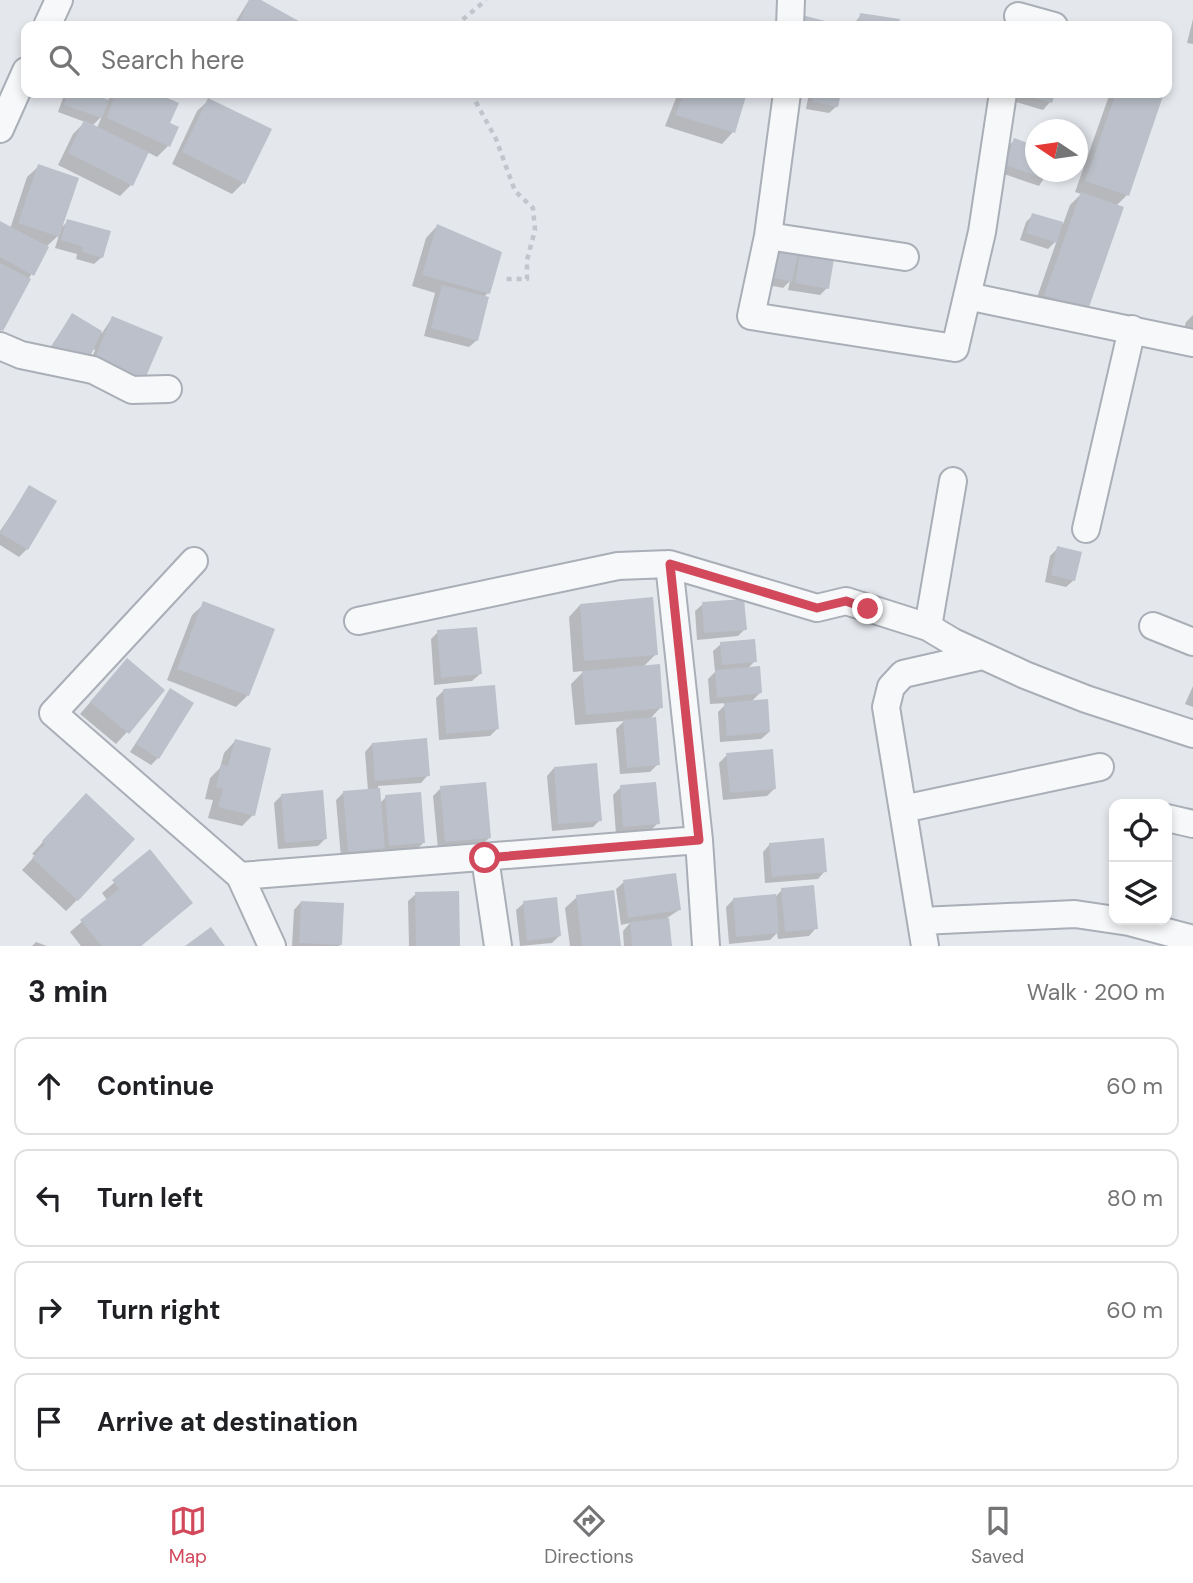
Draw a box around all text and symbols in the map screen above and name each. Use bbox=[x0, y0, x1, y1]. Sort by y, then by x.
search box bbox=[21, 21, 1172, 98]
icon: search bbox=[45, 41, 83, 79]
text: Search here bbox=[101, 43, 244, 77]
north arrow bbox=[1025, 119, 1088, 182]
route end bbox=[852, 593, 883, 624]
map controls bbox=[1109, 799, 1172, 925]
button: locate bbox=[1109, 799, 1172, 862]
route start bbox=[469, 842, 500, 873]
button: layers bbox=[1109, 862, 1172, 925]
text: 3 min bbox=[28, 972, 108, 1011]
text: Walk · 200 m bbox=[1027, 977, 1165, 1007]
icon: ahead bbox=[30, 1067, 68, 1105]
text: Continue bbox=[97, 1069, 214, 1103]
text: 60 m bbox=[1106, 1071, 1163, 1101]
icon: left bbox=[30, 1179, 68, 1217]
text: Turn left bbox=[97, 1181, 204, 1215]
text: 80 m bbox=[1107, 1183, 1163, 1213]
icon: right bbox=[30, 1291, 68, 1329]
text: Turn right bbox=[97, 1293, 221, 1327]
text: 60 m bbox=[1106, 1295, 1163, 1325]
icon: arrive bbox=[30, 1403, 68, 1441]
text: Arrive at destination bbox=[97, 1405, 358, 1439]
tab: Map bbox=[169, 1502, 207, 1569]
tab: Directions bbox=[544, 1502, 634, 1569]
tab: Saved bbox=[971, 1502, 1024, 1569]

